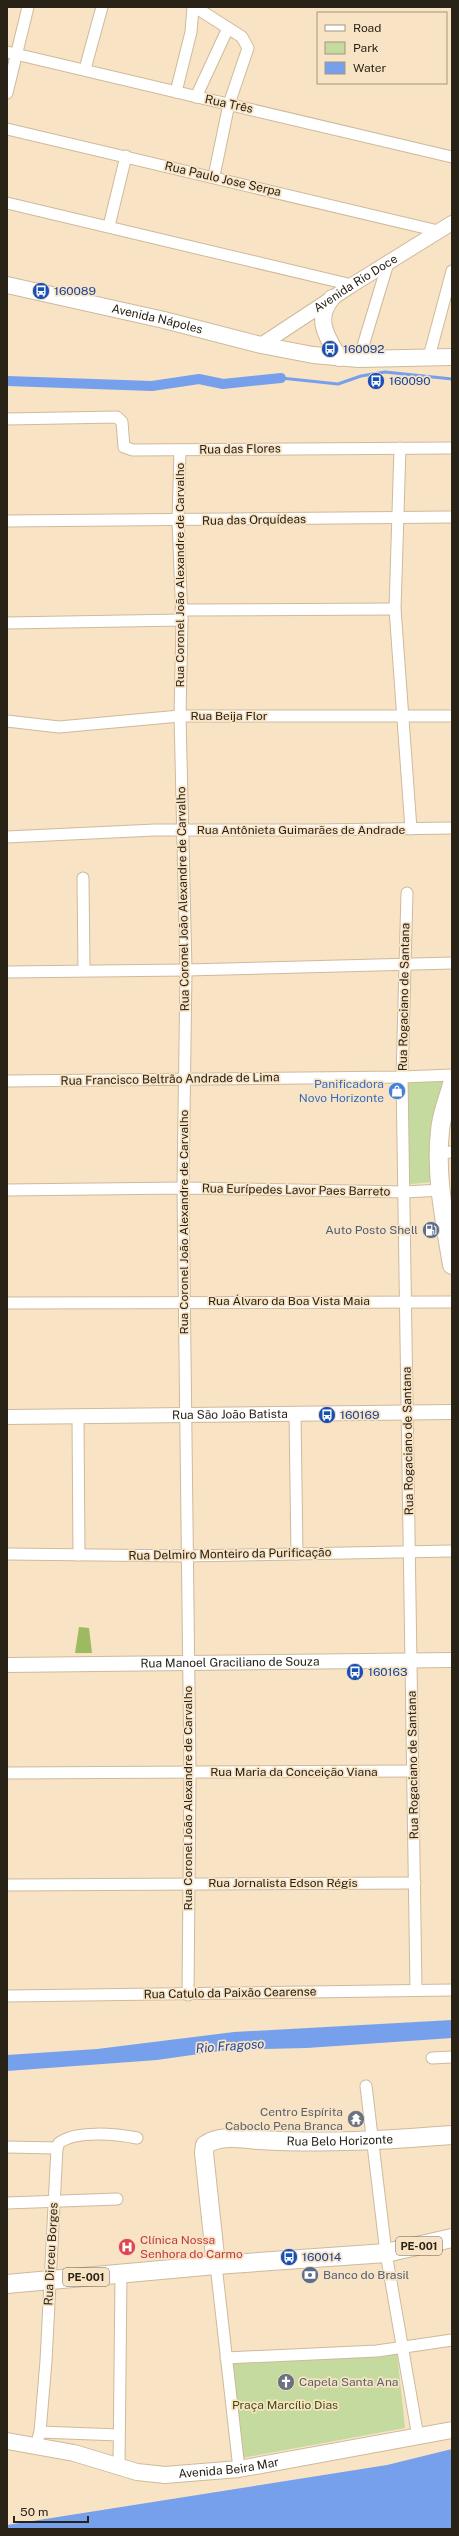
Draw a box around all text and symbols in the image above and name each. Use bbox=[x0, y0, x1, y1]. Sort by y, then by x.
legend bbox=[317, 12, 447, 84]
text: Road bbox=[353, 21, 381, 35]
text: Park bbox=[353, 41, 379, 55]
text: Water bbox=[353, 61, 387, 75]
street label: Rua Três bbox=[204, 92, 254, 116]
street label: Rua Paulo Jose Serpa bbox=[163, 159, 283, 199]
street label: Avenida Rio Doce bbox=[311, 251, 400, 315]
bus stop icon: 160089 bbox=[31, 281, 51, 301]
place label: 160089 bbox=[54, 284, 96, 298]
street label: Avenida Nápoles bbox=[110, 302, 204, 337]
bus stop icon: 160092 bbox=[320, 339, 340, 359]
place label: 160092 bbox=[343, 342, 384, 356]
bus stop icon: 160090 bbox=[366, 371, 386, 391]
place label: 160090 bbox=[389, 374, 431, 388]
street label: Rua das Flores bbox=[199, 441, 281, 457]
street label: Rua Coronel João Alexandre de Carvalho bbox=[173, 462, 187, 687]
street label: Rua das Orquídeas bbox=[202, 512, 306, 528]
street label: Rua Beija Flor bbox=[190, 709, 268, 723]
street label: Rua Coronel João Alexandre de Carvalho bbox=[174, 786, 192, 1011]
street label: Rua Antônieta Guimarães de Andrade bbox=[197, 823, 406, 837]
street label: Rua Rogaciano de Santana bbox=[396, 923, 412, 1071]
street label: Rua Francisco Beltrão Andrade de Lima bbox=[60, 1070, 280, 1088]
place label: Panificadora Novo Horizonte bbox=[299, 1077, 384, 1105]
shop icon: Panificadora Novo Horizonte bbox=[387, 1081, 407, 1101]
street label: Rua Coronel João Alexandre de Carvalho bbox=[177, 1109, 191, 1334]
street label: Rua Eurípedes Lavor Paes Barreto bbox=[202, 1181, 391, 1199]
fuel station icon: Auto Posto Shell bbox=[421, 1220, 441, 1240]
place label: Auto Posto Shell bbox=[325, 1223, 418, 1237]
street label: Rua Álvaro da Boa Vista Maia bbox=[208, 1294, 370, 1308]
street label: Rua Rogaciano de Santana bbox=[400, 1367, 416, 1515]
bus stop icon: 160169 bbox=[317, 1405, 337, 1425]
street label: Rua São João Batista bbox=[172, 1407, 288, 1422]
place label: 160169 bbox=[340, 1408, 379, 1422]
street label: Rua Delmiro Monteiro da Purificação bbox=[128, 1545, 332, 1563]
street label: Rua Manoel Graciliano de Souza bbox=[140, 1654, 320, 1670]
bus stop icon: 160163 bbox=[345, 1662, 365, 1682]
place label: 160163 bbox=[368, 1665, 407, 1679]
street label: Rua Coronel João Alexandre de Carvalho bbox=[181, 1685, 195, 1910]
street label: Rua Rogaciano de Santana bbox=[405, 1691, 421, 1839]
street label: Rua Maria da Conceição Viana bbox=[210, 1765, 378, 1779]
street label: Rua Jornalista Edson Régis bbox=[208, 1876, 358, 1890]
street label: Rua Catulo da Paixão Cearense bbox=[143, 1984, 317, 2002]
water label: Rio Fragoso bbox=[195, 2036, 265, 2056]
place label: Centro Espírita Caboclo Pena Branca bbox=[225, 2105, 343, 2133]
temple icon: Centro Espírita Caboclo Pena Branca bbox=[346, 2109, 366, 2129]
street label: Rua Belo Horizonte bbox=[286, 2132, 394, 2149]
street label: Rua Dirceu Borges bbox=[41, 2202, 61, 2306]
place label: Clínica Nossa Senhora do Carmo bbox=[140, 2233, 243, 2261]
hospital icon: Clínica Nossa Senhora do Carmo bbox=[117, 2237, 137, 2257]
road number: PE-001 bbox=[396, 2237, 442, 2255]
bus stop icon: 160014 bbox=[279, 2247, 299, 2267]
place label: 160014 bbox=[302, 2250, 342, 2264]
bank icon: Banco do Brasil bbox=[300, 2265, 320, 2285]
road number: PE-001 bbox=[63, 2268, 109, 2286]
place label: Banco do Brasil bbox=[323, 2268, 410, 2282]
church icon: Capela Santa Ana bbox=[276, 2372, 296, 2392]
place label: Capela Santa Ana bbox=[299, 2375, 398, 2389]
park label: Praça Marcílio Dias bbox=[232, 2398, 338, 2412]
street label: Avenida Beira Mar bbox=[178, 2455, 280, 2481]
scale bar bbox=[14, 2498, 88, 2524]
text: 50 m bbox=[20, 2505, 48, 2519]

